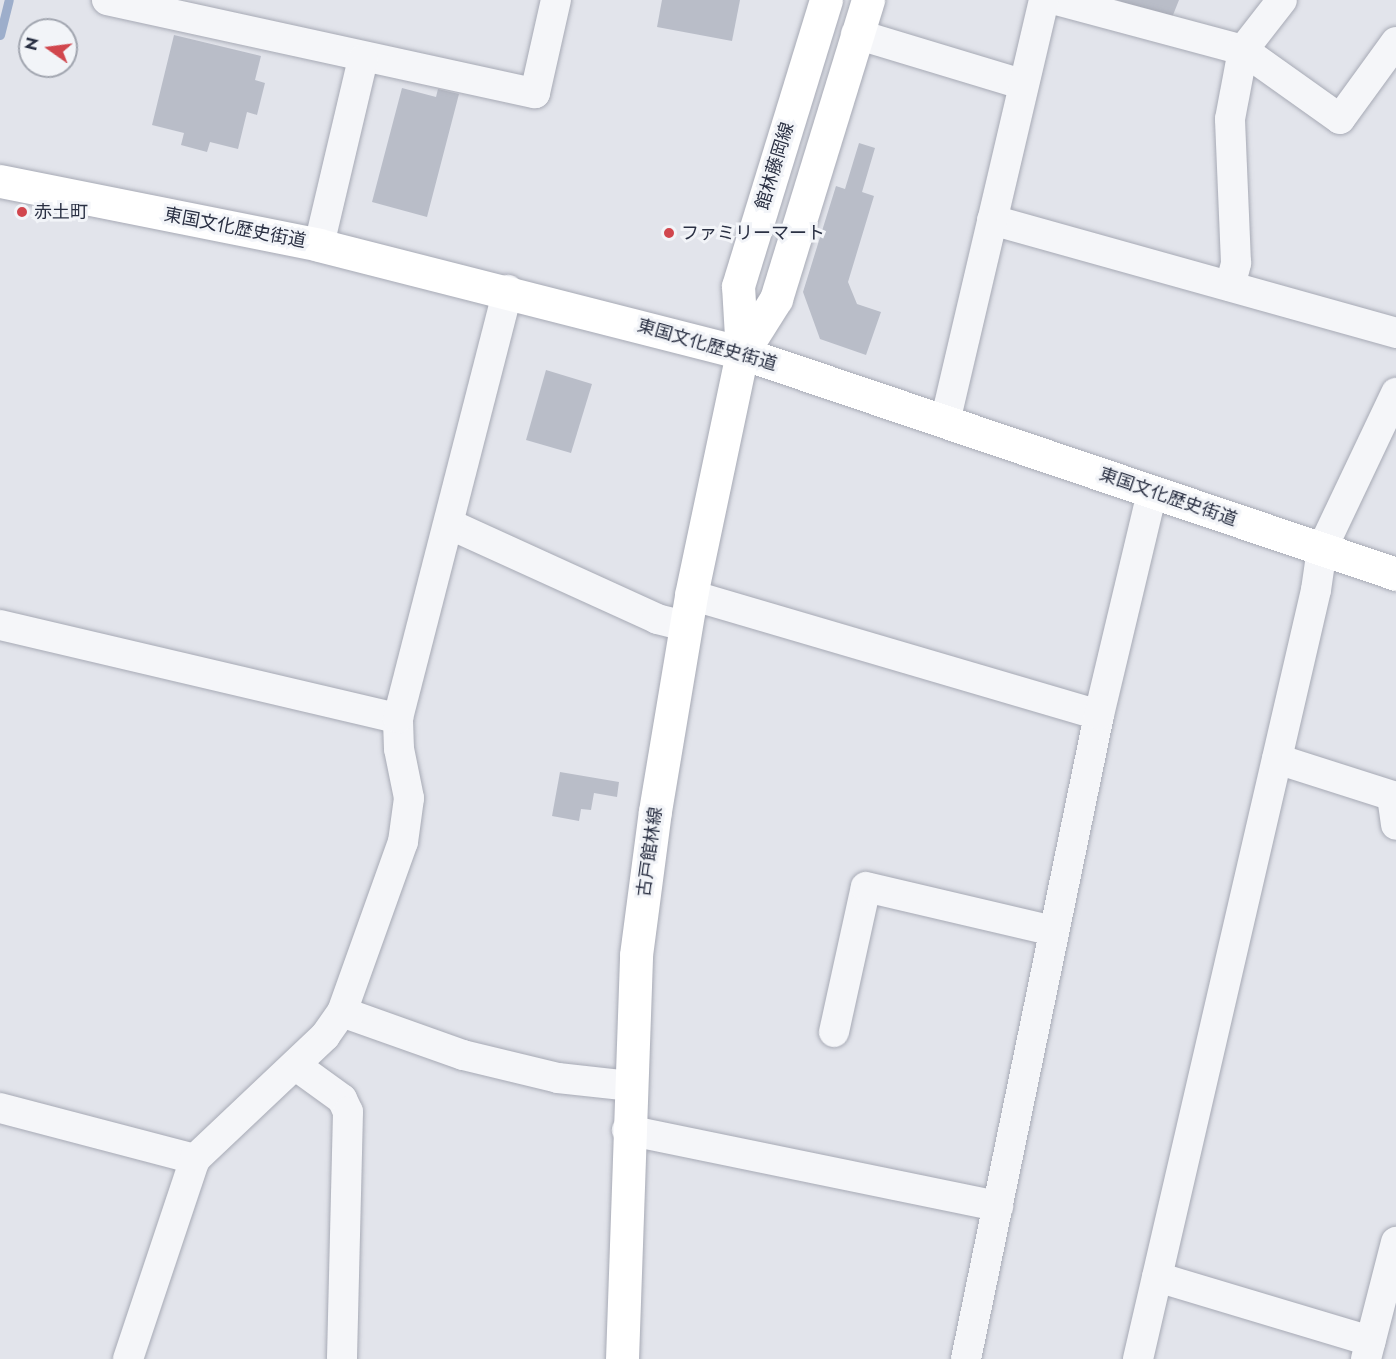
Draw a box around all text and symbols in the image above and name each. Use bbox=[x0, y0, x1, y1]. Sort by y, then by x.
north arrow bbox=[18, 18, 78, 78]
text: N bbox=[19, 35, 45, 53]
street label: 館林藤岡線 bbox=[752, 120, 798, 212]
place label: 赤土町 bbox=[34, 201, 88, 223]
street label: 東国文化歴史街道 bbox=[162, 204, 308, 252]
marker: 赤土町 bbox=[15, 205, 29, 219]
place label: ファミリーマート bbox=[681, 222, 825, 244]
marker: ファミリーマート bbox=[662, 226, 676, 240]
street label: 東国文化歴史街道 bbox=[635, 315, 779, 375]
street label: 東国文化歴史街道 bbox=[1096, 463, 1240, 531]
street label: 古戸館林線 bbox=[633, 806, 667, 898]

